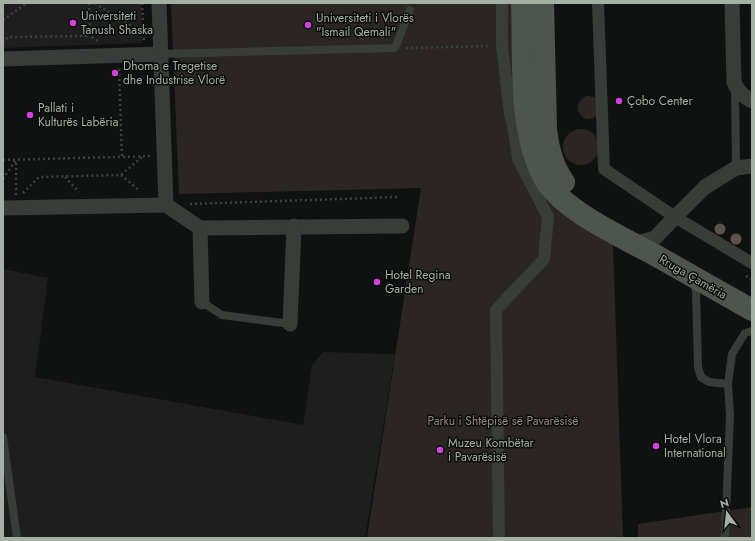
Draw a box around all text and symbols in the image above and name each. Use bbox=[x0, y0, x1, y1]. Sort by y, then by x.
place label: Universiteti Tanush Shaska bbox=[81, 7, 153, 39]
place label: Universiteti i Vlorës "Ismail Qemali" bbox=[316, 9, 414, 41]
marker: Universiteti Tanush Shaska bbox=[68, 18, 78, 28]
marker: Universiteti i Vlorës "Ismail Qemali" bbox=[303, 20, 313, 30]
place label: Dhoma e Tregetise dhe Industrise Vlorë bbox=[123, 57, 225, 89]
marker: Dhoma e Tregetise dhe Industrise Vlorë bbox=[110, 68, 120, 78]
place label: Çobo Center bbox=[627, 92, 694, 110]
marker: Çobo Center bbox=[614, 96, 624, 106]
place label: Pallati i Kulturës Labëria bbox=[38, 99, 119, 131]
marker: Pallati i Kulturës Labëria bbox=[25, 110, 35, 120]
street label: Rruga Çamëria bbox=[656, 250, 731, 304]
place label: Hotel Regina Garden bbox=[385, 266, 451, 298]
marker: Hotel Regina Garden bbox=[372, 277, 382, 287]
park label: Parku i Shtëpisë së Pavarësisë bbox=[427, 412, 579, 430]
place label: Hotel Vlora International bbox=[664, 430, 726, 462]
place label: Muzeu Kombëtar i Pavarësisë bbox=[448, 434, 534, 466]
marker: Hotel Vlora International bbox=[651, 441, 661, 451]
marker: Muzeu Kombëtar i Pavarësisë bbox=[435, 445, 445, 455]
north arrow bbox=[707, 493, 747, 533]
text: N bbox=[718, 494, 731, 512]

